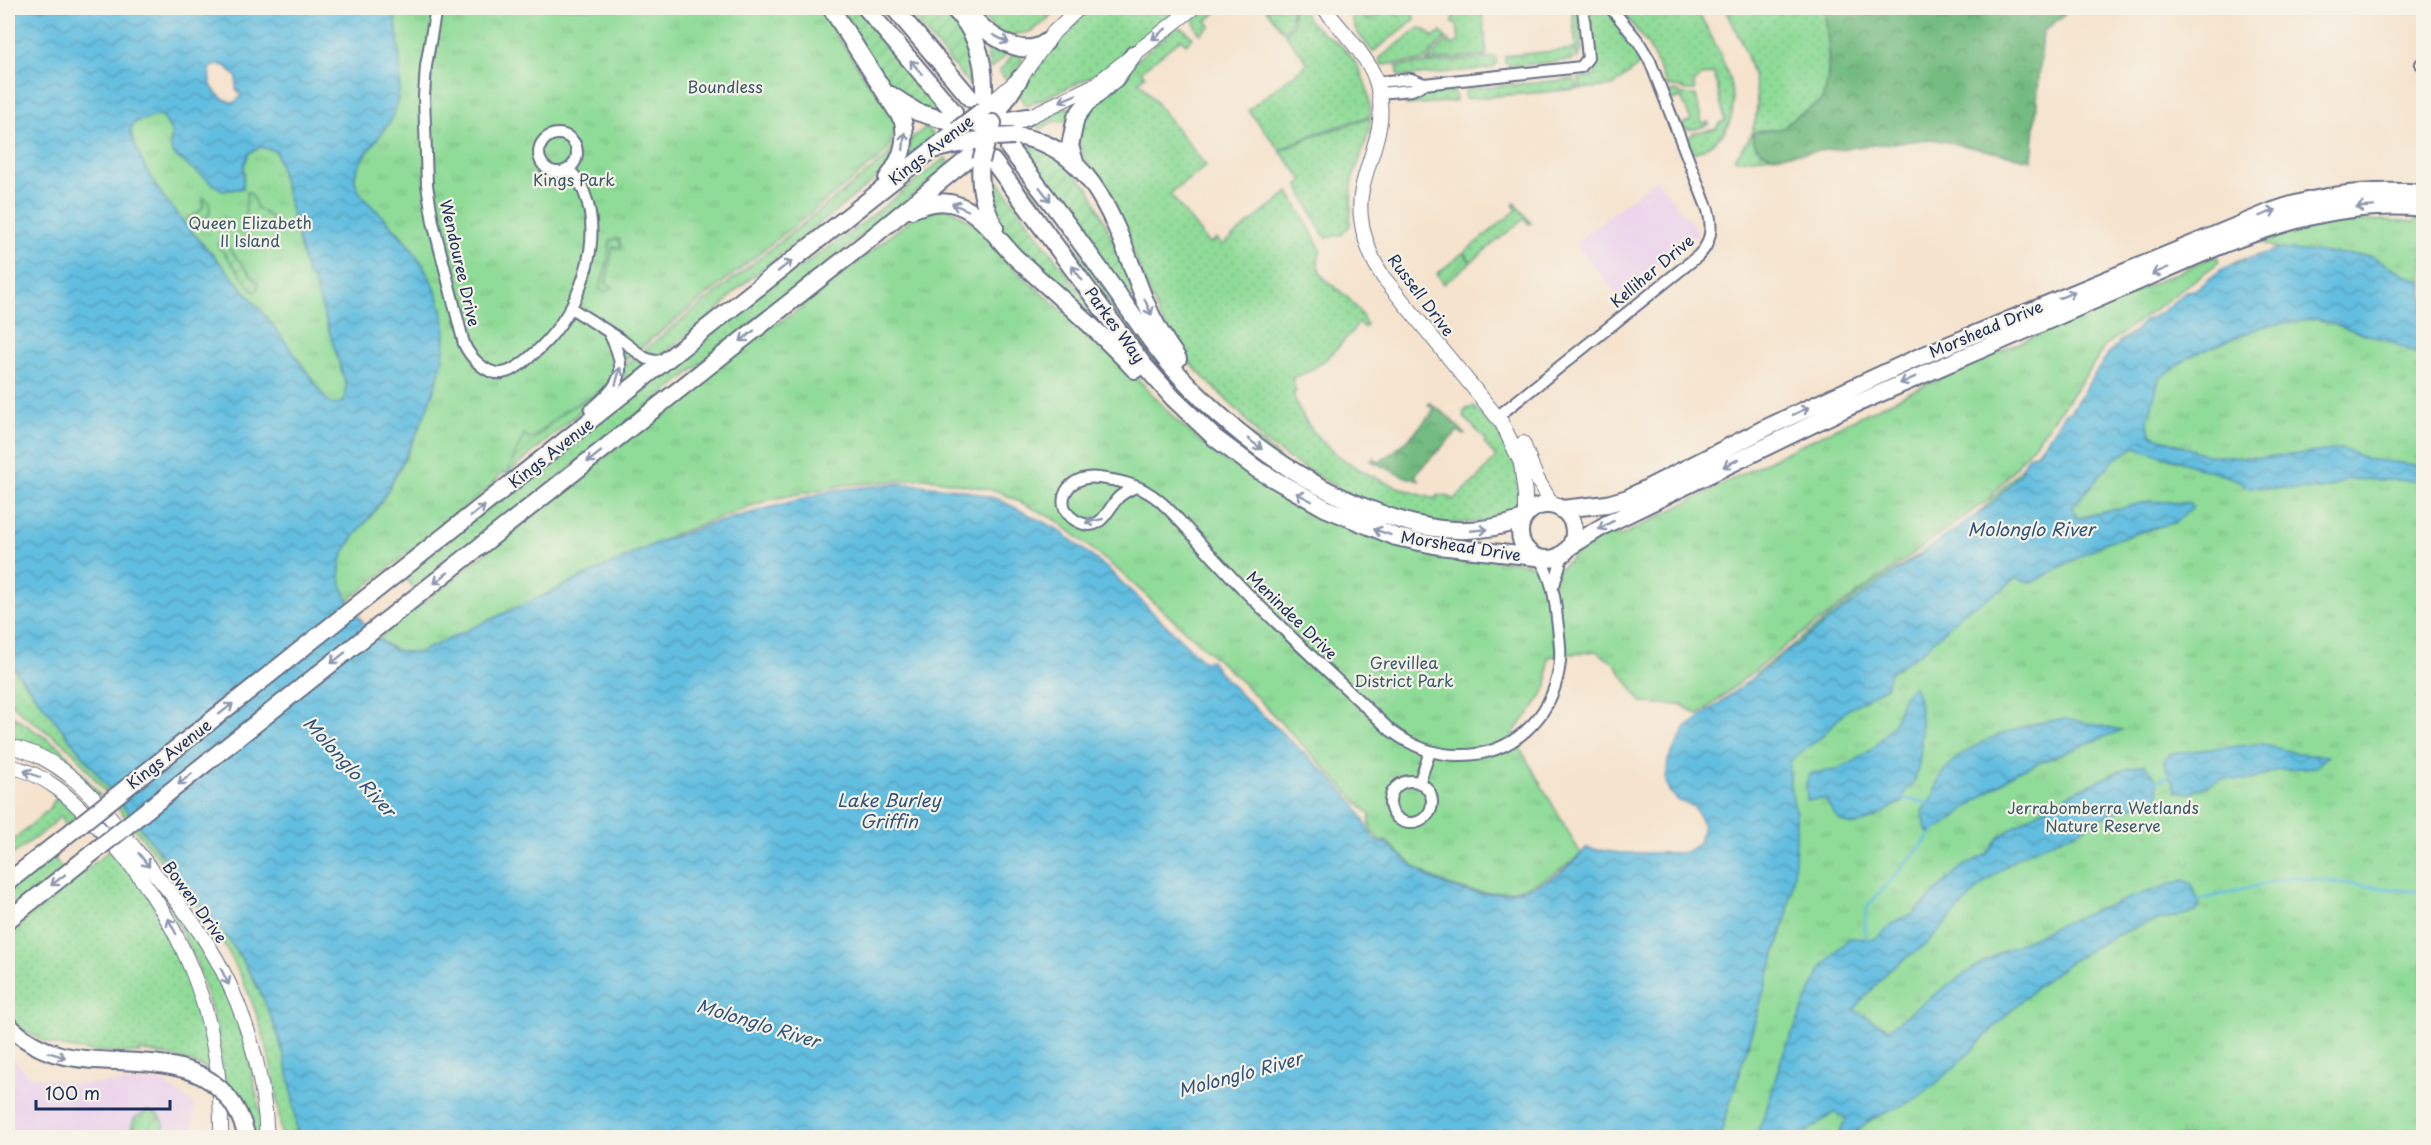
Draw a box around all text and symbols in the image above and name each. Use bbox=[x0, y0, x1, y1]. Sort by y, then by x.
one-way arrow bbox=[1152, 27, 1168, 40]
one-way arrow bbox=[992, 34, 1010, 46]
one-way arrow bbox=[910, 59, 923, 75]
park label: Boundless bbox=[687, 74, 763, 98]
one-way arrow bbox=[1059, 93, 1077, 104]
street label: Kings Avenue bbox=[883, 108, 978, 190]
one-way arrow bbox=[899, 132, 910, 152]
park label: Kings Park bbox=[533, 167, 615, 191]
one-way arrow bbox=[1038, 186, 1051, 202]
street label: Wendouree Drive bbox=[435, 197, 487, 329]
one-way arrow bbox=[952, 201, 970, 212]
one-way arrow bbox=[2356, 202, 2376, 213]
one-way arrow bbox=[2258, 207, 2276, 218]
park label: Queen Elizabeth II Island bbox=[188, 210, 312, 252]
street label: Kelliher Drive bbox=[1604, 228, 1699, 313]
street label: Russell Drive bbox=[1383, 248, 1461, 341]
one-way arrow bbox=[777, 259, 793, 272]
one-way arrow bbox=[1071, 266, 1083, 282]
one-way arrow bbox=[2151, 266, 2170, 277]
street label: Parkes Way bbox=[1080, 281, 1152, 368]
one-way arrow bbox=[2058, 289, 2076, 300]
street label: Morshead Drive bbox=[1925, 293, 2047, 363]
one-way arrow bbox=[1143, 298, 1155, 316]
one-way arrow bbox=[739, 330, 755, 343]
one-way arrow bbox=[613, 367, 625, 386]
one-way arrow bbox=[1899, 374, 1917, 386]
one-way arrow bbox=[1791, 404, 1809, 416]
street label: Kings Avenue bbox=[503, 411, 598, 493]
one-way arrow bbox=[1246, 437, 1262, 450]
one-way arrow bbox=[586, 451, 602, 464]
one-way arrow bbox=[1723, 458, 1741, 469]
one-way arrow bbox=[1296, 491, 1314, 502]
one-way arrow bbox=[470, 504, 486, 517]
water label: Molonglo River bbox=[1968, 515, 2097, 542]
one-way arrow bbox=[1085, 516, 1104, 528]
one-way arrow bbox=[1598, 519, 1615, 531]
street label: Morshead Drive bbox=[1399, 524, 1523, 566]
one-way arrow bbox=[1468, 524, 1488, 535]
one-way arrow bbox=[1373, 526, 1392, 537]
street label: Menindee Drive bbox=[1242, 564, 1344, 664]
one-way arrow bbox=[433, 572, 449, 585]
park label: Grevillea District Park bbox=[1354, 650, 1454, 692]
one-way arrow bbox=[331, 651, 346, 665]
one-way arrow bbox=[218, 702, 234, 715]
water label: Molonglo River bbox=[298, 710, 404, 824]
street label: Kings Avenue bbox=[121, 712, 216, 794]
one-way arrow bbox=[24, 768, 42, 779]
one-way arrow bbox=[178, 773, 194, 786]
water label: Lake Burley Griffin bbox=[837, 786, 943, 834]
park label: Jerrabomberra Wetlands Nature Reserve bbox=[2007, 795, 2199, 837]
one-way arrow bbox=[137, 852, 150, 868]
street label: Bowen Drive bbox=[158, 855, 234, 948]
one-way arrow bbox=[50, 874, 66, 887]
one-way arrow bbox=[166, 918, 177, 936]
one-way arrow bbox=[220, 968, 232, 986]
water label: Molonglo River bbox=[694, 991, 825, 1055]
water label: Molonglo River bbox=[1175, 1043, 1307, 1103]
one-way arrow bbox=[47, 1050, 66, 1061]
scale bar bbox=[36, 1073, 170, 1111]
text: 100 m bbox=[45, 1079, 100, 1106]

